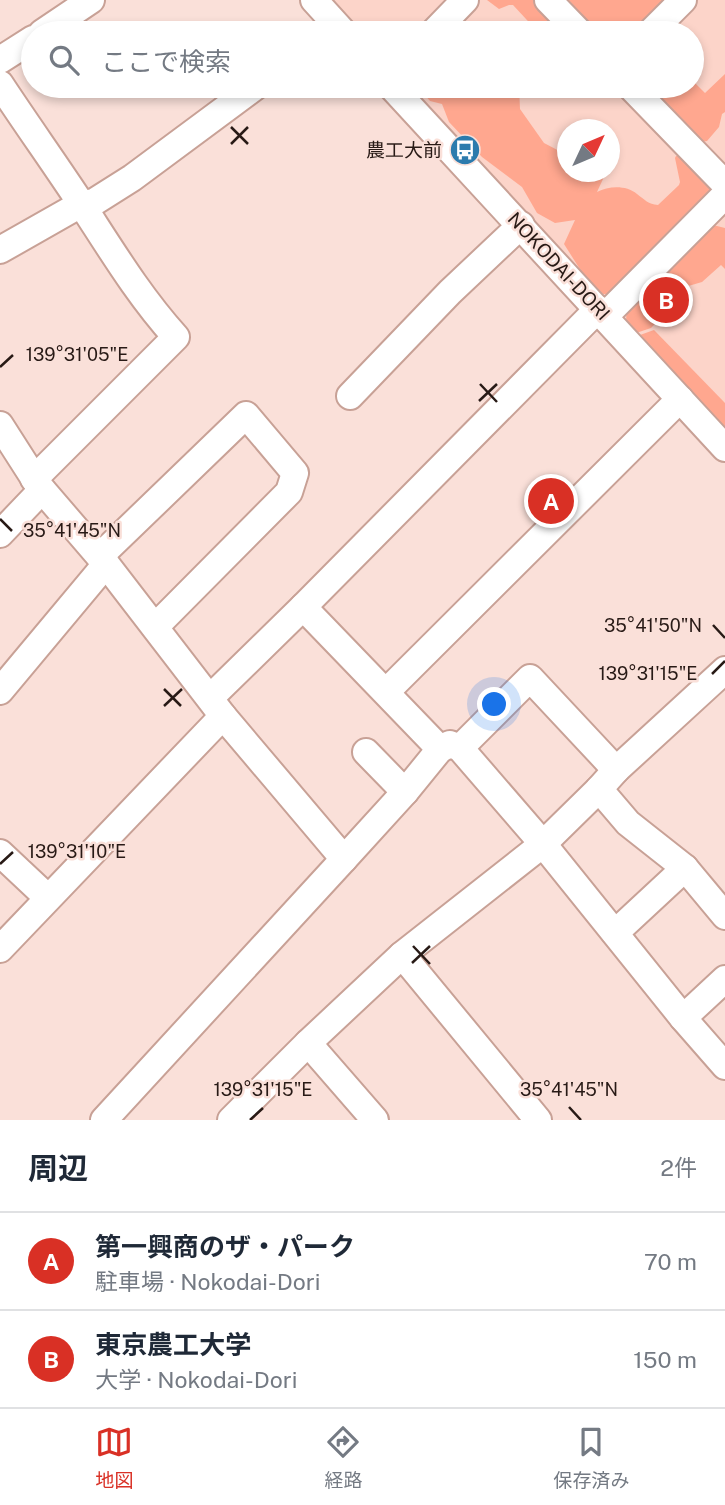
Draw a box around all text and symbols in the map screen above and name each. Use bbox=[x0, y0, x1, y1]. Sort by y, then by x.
search box bbox=[21, 21, 704, 98]
icon: search bbox=[45, 41, 83, 79]
text: ここで検索 bbox=[101, 46, 231, 77]
north arrow bbox=[557, 119, 620, 182]
bus stop icon: 農工大前 bbox=[448, 133, 482, 167]
place label: 農工大前 bbox=[366, 139, 442, 161]
street label: NOKODAI-DORI bbox=[503, 208, 615, 324]
pin: B bbox=[643, 274, 689, 326]
text: 139°31'05"E bbox=[26, 344, 128, 365]
pin: A bbox=[528, 475, 574, 527]
text: 35°41'45"N bbox=[23, 520, 121, 541]
text: 35°41'50"N bbox=[604, 615, 702, 636]
text: 139°31'15"E bbox=[599, 663, 697, 684]
your location bbox=[477, 687, 511, 721]
text: 139°31'10"E bbox=[28, 841, 126, 862]
text: 139°31'15"E bbox=[214, 1079, 312, 1100]
text: 35°41'45"N bbox=[520, 1079, 618, 1100]
text: 周辺 bbox=[28, 1150, 88, 1186]
text: 2件 bbox=[660, 1154, 697, 1181]
text: 第一興商のザ・パーク bbox=[95, 1231, 355, 1262]
text: A bbox=[43, 1248, 59, 1275]
text: 70 m bbox=[644, 1248, 697, 1275]
text: 駐車場 · Nokodai-Dori bbox=[95, 1268, 320, 1295]
text: 東京農工大学 bbox=[95, 1329, 251, 1360]
text: B bbox=[43, 1346, 59, 1373]
text: 150 m bbox=[633, 1346, 697, 1373]
text: 大学 · Nokodai-Dori bbox=[95, 1366, 297, 1393]
tab: 地図 bbox=[95, 1423, 134, 1492]
tab: 経路 bbox=[324, 1423, 363, 1492]
tab: 保存済み bbox=[553, 1423, 630, 1492]

